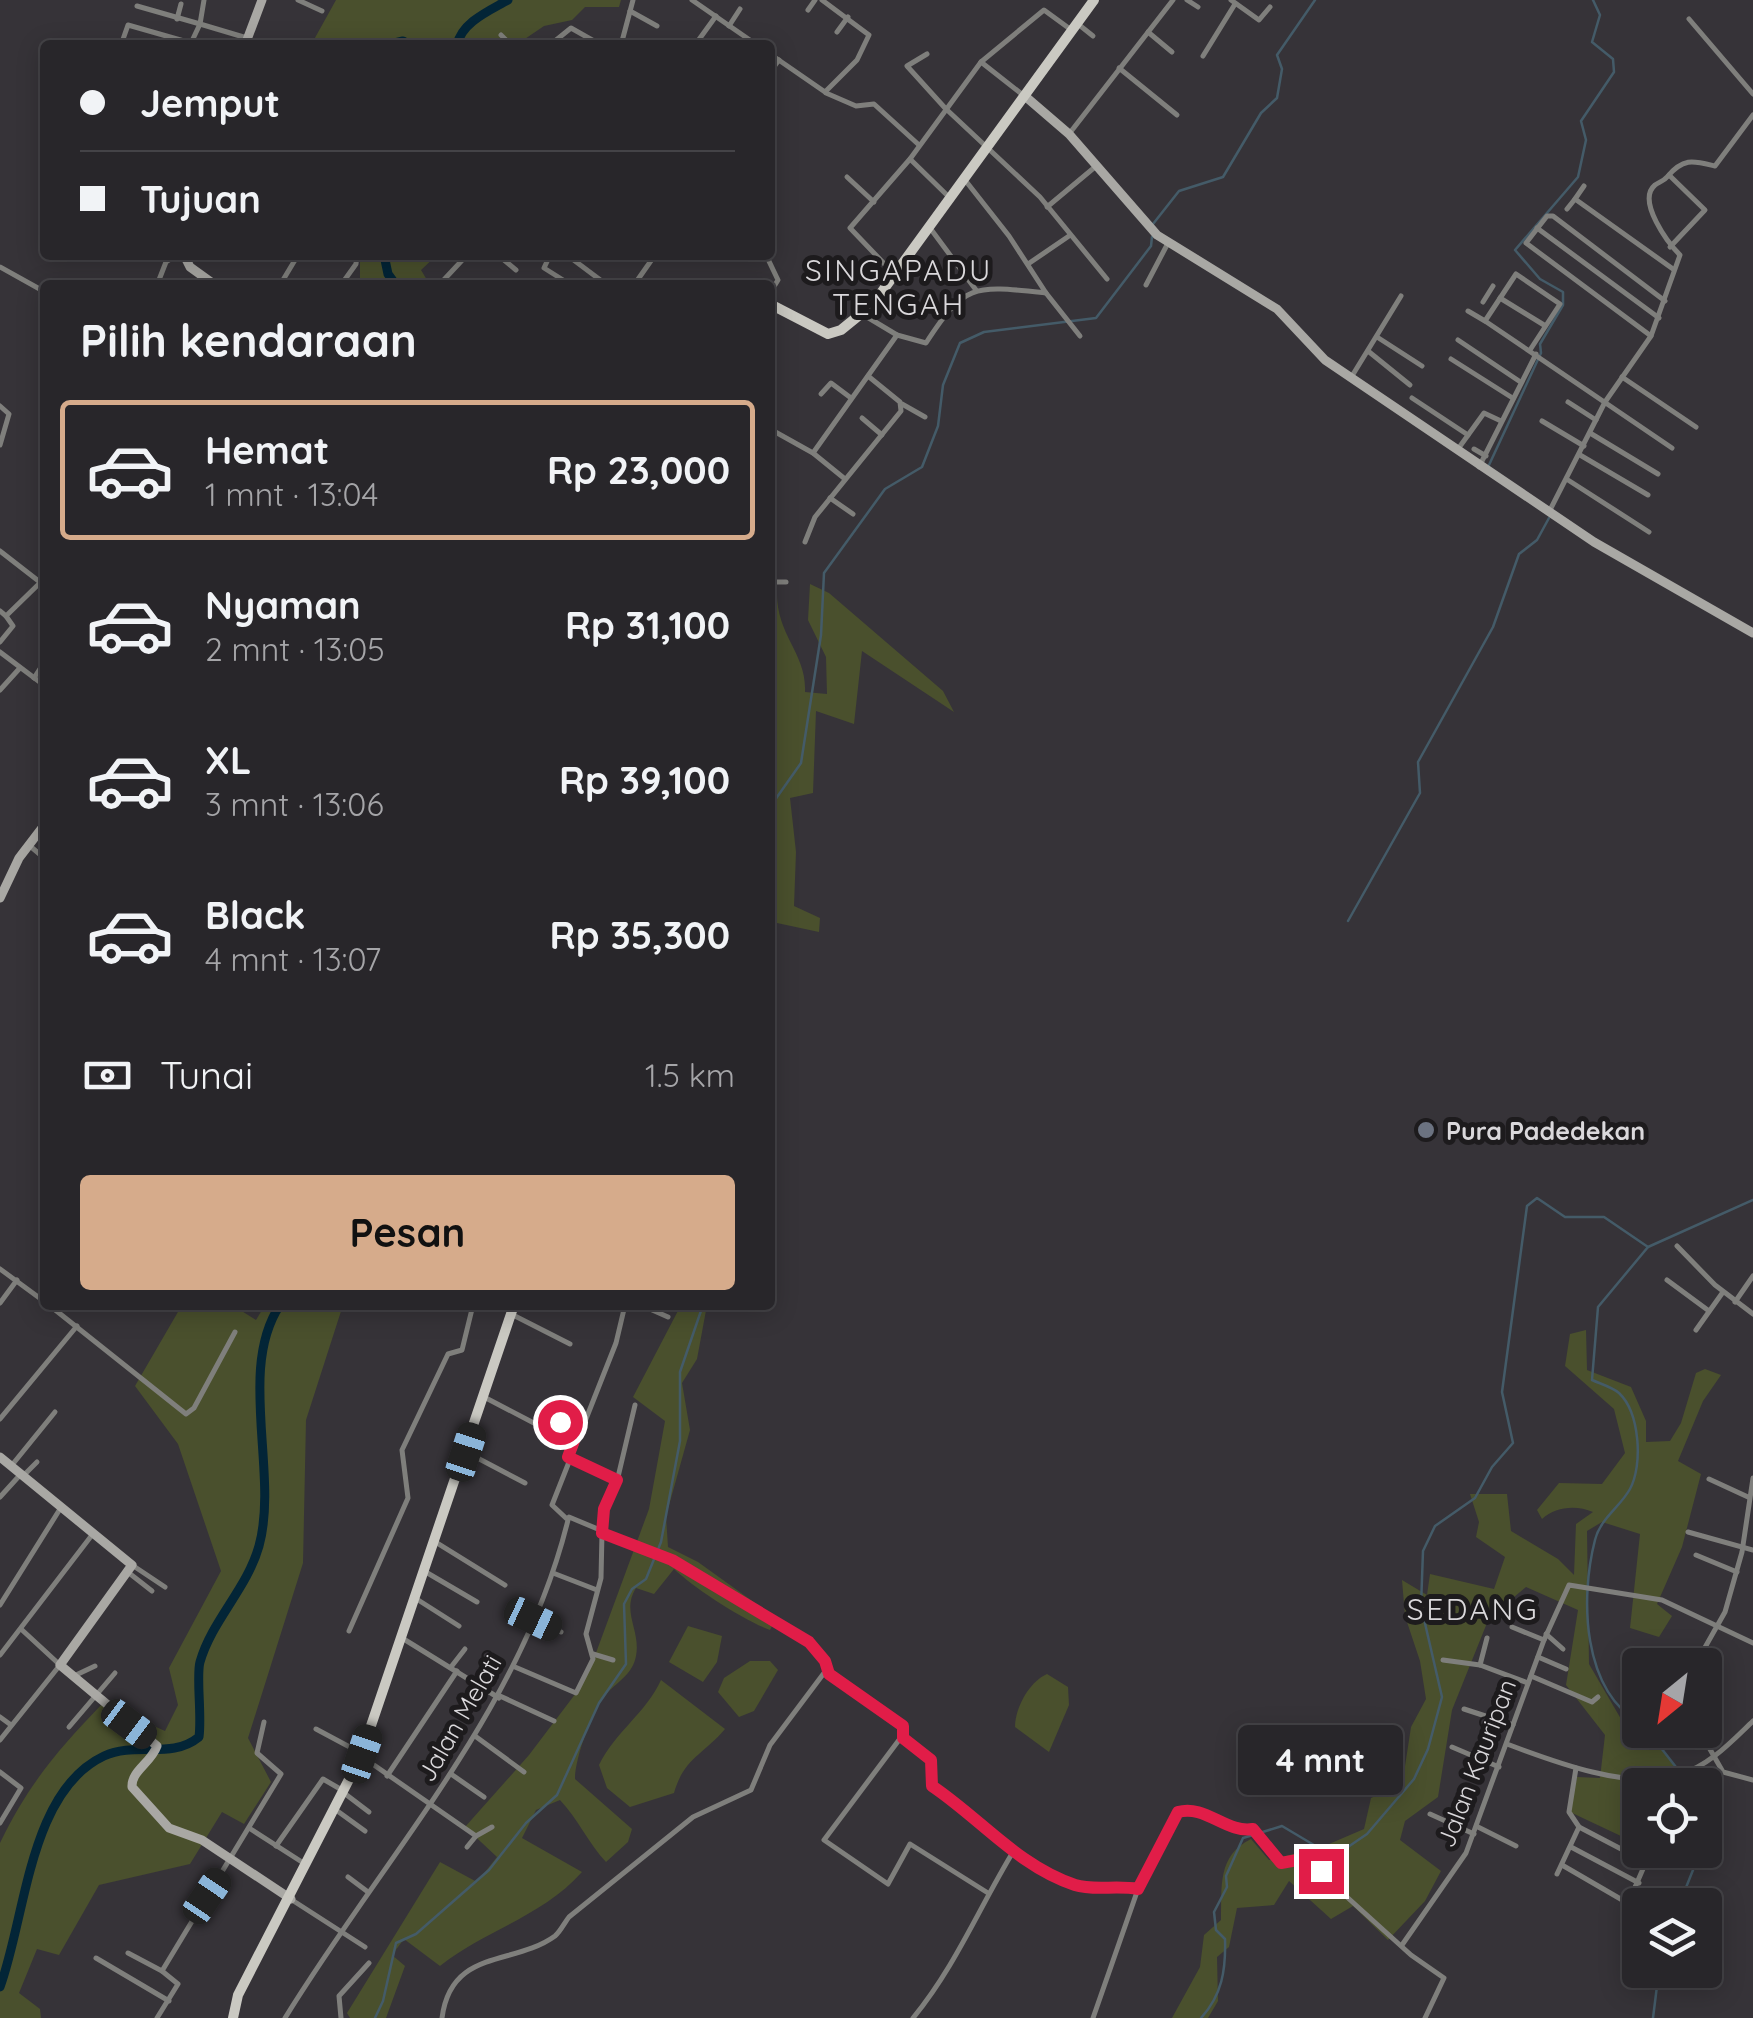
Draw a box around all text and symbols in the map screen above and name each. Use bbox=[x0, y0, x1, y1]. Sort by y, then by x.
text: Jemput bbox=[140, 79, 280, 127]
text: Tujuan bbox=[140, 175, 261, 223]
district label: SINGAPADU TENGAH bbox=[805, 251, 993, 323]
text: Pilih kendaraan bbox=[80, 312, 417, 368]
icon: car bbox=[85, 425, 175, 515]
text: Hemat bbox=[205, 426, 329, 474]
text: Rp 23,000 bbox=[547, 446, 730, 494]
text: 1 mnt · 13:04 bbox=[205, 474, 378, 514]
icon: car bbox=[85, 580, 175, 670]
text: Nyaman bbox=[205, 581, 361, 629]
text: Rp 31,100 bbox=[565, 601, 730, 649]
text: 2 mnt · 13:05 bbox=[205, 629, 385, 669]
icon: car bbox=[85, 735, 175, 825]
text: XL bbox=[205, 736, 251, 784]
text: Rp 39,100 bbox=[559, 756, 730, 804]
text: 3 mnt · 13:06 bbox=[205, 784, 384, 824]
icon: car bbox=[85, 890, 175, 980]
text: Black bbox=[205, 891, 305, 939]
text: Rp 35,300 bbox=[550, 911, 730, 959]
text: 4 mnt · 13:07 bbox=[205, 939, 381, 979]
icon: cash bbox=[80, 1048, 135, 1103]
text: Tunai bbox=[160, 1051, 253, 1099]
text: 1.5 km bbox=[645, 1055, 735, 1095]
place label: Pura Padedekan bbox=[1446, 1115, 1645, 1146]
marker: Pura Padedekan bbox=[1415, 1119, 1437, 1141]
button: Pesan bbox=[80, 1175, 735, 1290]
route start bbox=[538, 1400, 583, 1445]
car bbox=[442, 1419, 490, 1485]
district label: SEDANG bbox=[1407, 1590, 1539, 1628]
car bbox=[499, 1593, 567, 1645]
north arrow bbox=[1622, 1648, 1722, 1748]
map controls bbox=[1622, 1648, 1722, 1988]
street label: Jalan Melati bbox=[410, 1649, 508, 1787]
street label: Jalan Kauripan bbox=[1430, 1675, 1522, 1851]
car bbox=[96, 1694, 162, 1754]
car bbox=[338, 1721, 386, 1787]
callout: 4 mnt bbox=[1238, 1726, 1404, 1796]
text: 4 mnt bbox=[1276, 1740, 1365, 1780]
button: locate bbox=[1622, 1768, 1722, 1868]
route end bbox=[1299, 1849, 1344, 1894]
car bbox=[178, 1863, 236, 1929]
button: layers bbox=[1622, 1888, 1722, 1988]

